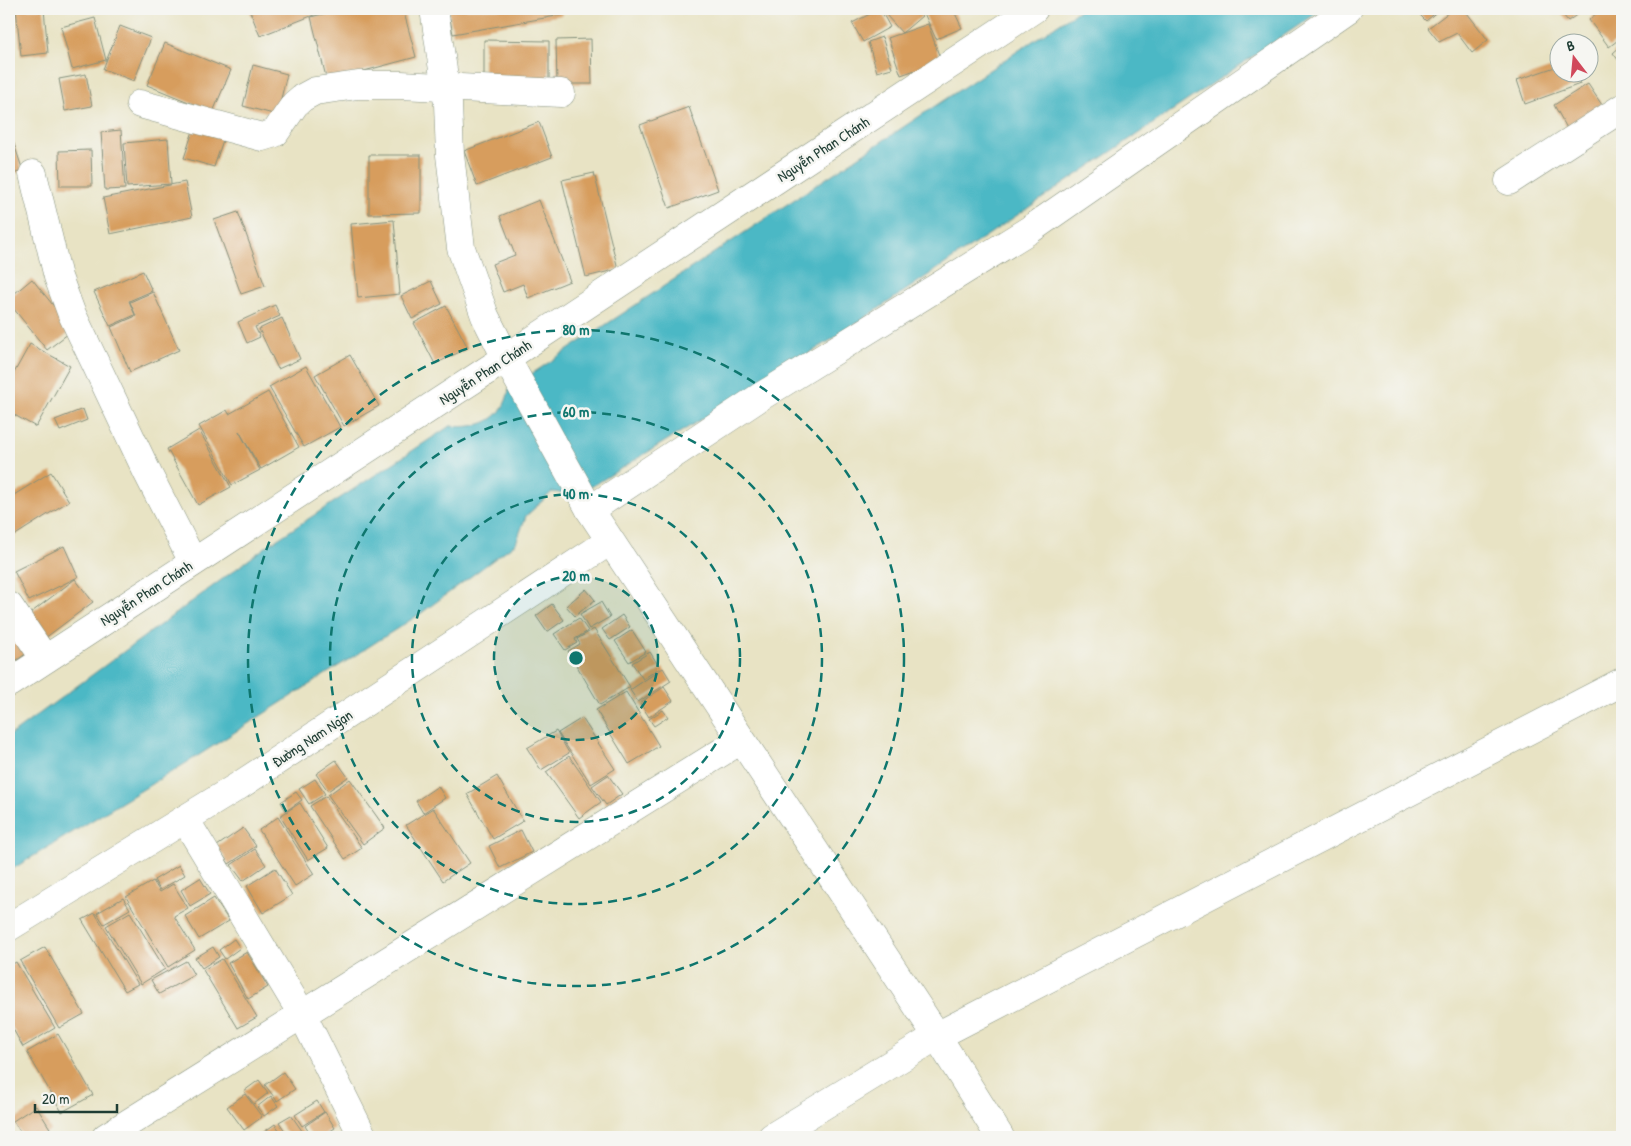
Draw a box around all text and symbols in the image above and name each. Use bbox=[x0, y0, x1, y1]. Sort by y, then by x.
north arrow bbox=[1548, 32, 1598, 82]
text: B bbox=[1564, 35, 1576, 55]
street label: Nguyễn Phan Chánh bbox=[773, 111, 873, 187]
text: 80 m bbox=[563, 319, 589, 340]
street label: Nguyễn Phan Chánh bbox=[435, 334, 535, 410]
text: 60 m bbox=[563, 401, 589, 422]
text: 40 m bbox=[563, 483, 589, 504]
street label: Nguyễn Phan Chánh bbox=[96, 555, 196, 631]
text: 20 m bbox=[562, 565, 590, 586]
centre of rings bbox=[567, 649, 585, 667]
street label: Đường Nam Ngạn bbox=[268, 704, 356, 772]
scale bar bbox=[35, 1081, 118, 1113]
text: 20 m bbox=[42, 1088, 69, 1109]

